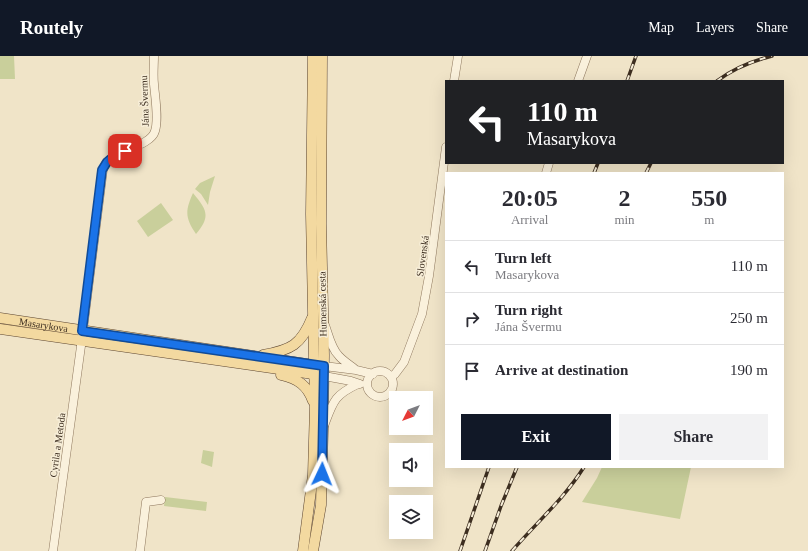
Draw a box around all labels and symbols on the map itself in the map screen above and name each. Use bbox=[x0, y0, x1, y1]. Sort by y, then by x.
street label: Jána Švermu bbox=[138, 75, 151, 127]
pin bbox=[108, 134, 142, 168]
street label: Slovenská bbox=[414, 234, 431, 277]
street label: Humenská cesta bbox=[316, 271, 329, 337]
street label: Masarykova bbox=[18, 316, 69, 334]
north arrow bbox=[389, 391, 433, 435]
street label: Cyrila a Metoda bbox=[48, 412, 68, 478]
position arrow bbox=[301, 453, 343, 495]

